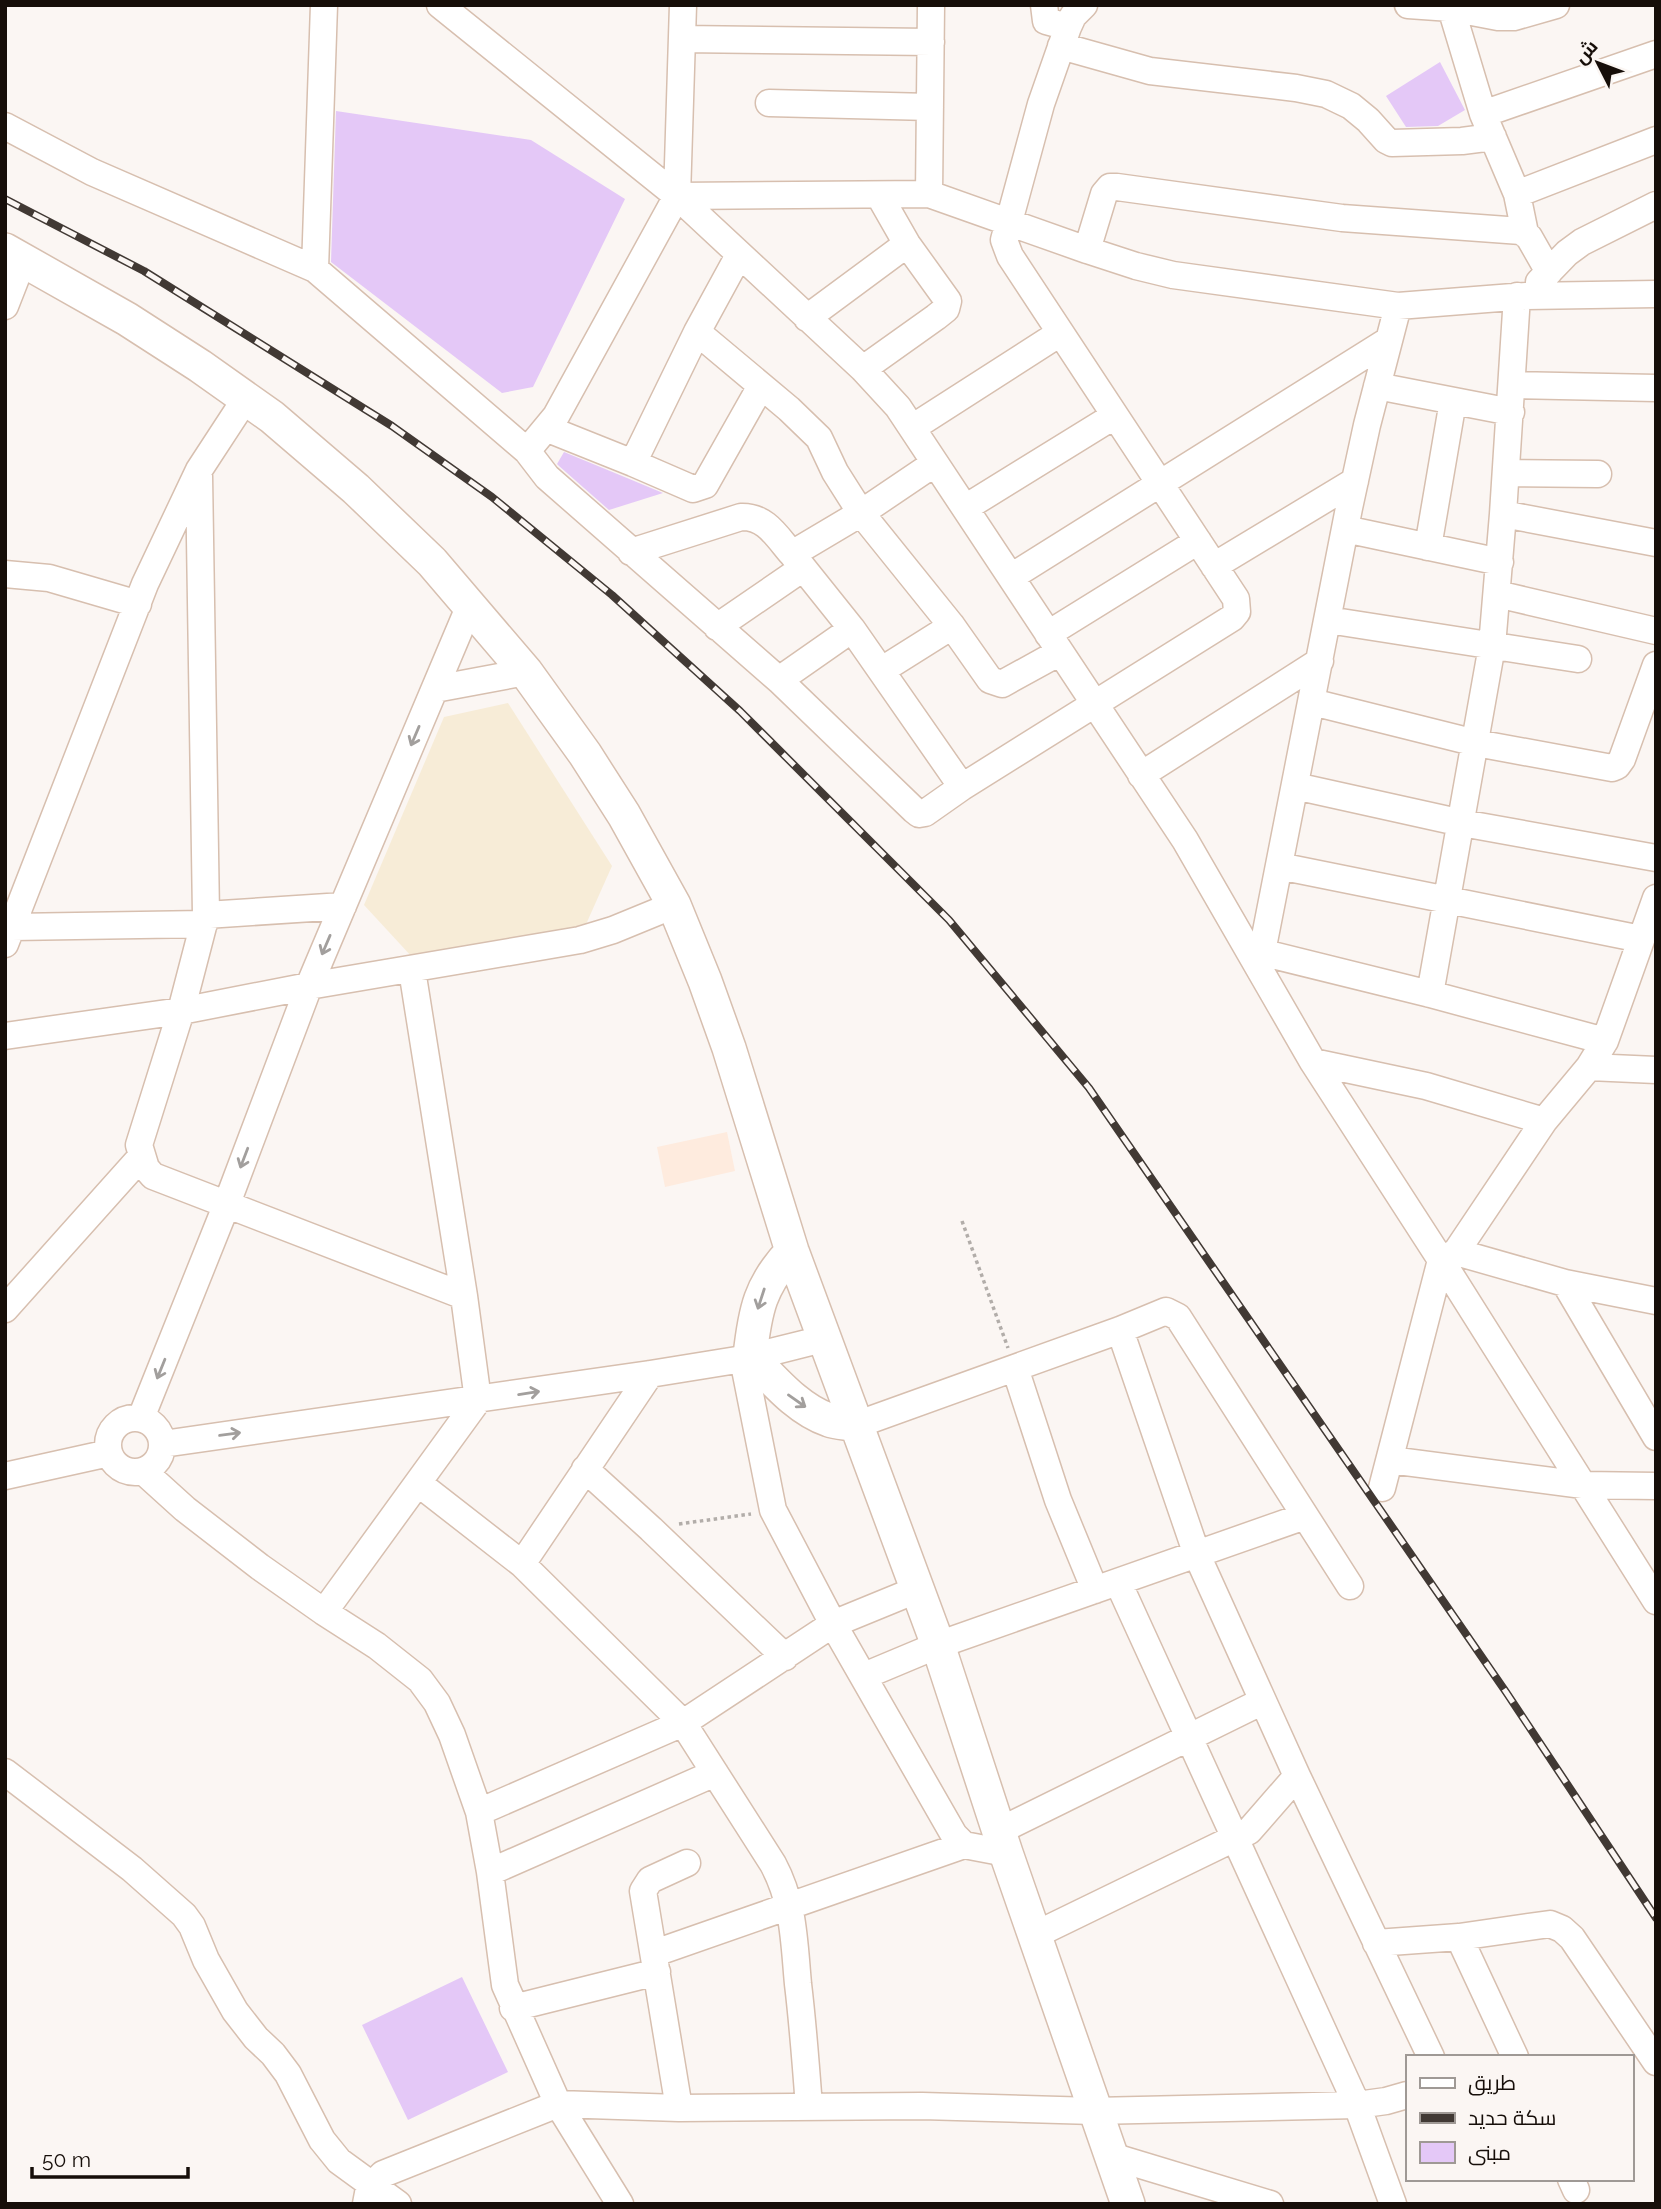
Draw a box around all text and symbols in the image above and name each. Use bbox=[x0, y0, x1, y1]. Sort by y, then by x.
north arrow bbox=[1563, 28, 1633, 98]
text: ش bbox=[1569, 35, 1602, 69]
one-way arrow bbox=[408, 725, 421, 746]
one-way arrow bbox=[319, 934, 332, 956]
one-way arrow bbox=[237, 1146, 250, 1168]
one-way arrow bbox=[754, 1288, 767, 1310]
one-way arrow bbox=[153, 1358, 166, 1379]
one-way arrow bbox=[517, 1386, 539, 1399]
one-way arrow bbox=[787, 1394, 806, 1408]
one-way arrow bbox=[219, 1428, 241, 1441]
legend bbox=[1406, 2055, 1633, 2181]
text: طريق bbox=[1468, 2070, 1516, 2096]
text: سكة حديد bbox=[1468, 2105, 1556, 2130]
scale bar bbox=[32, 2136, 187, 2180]
text: مبنى bbox=[1468, 2140, 1511, 2166]
text: 50 m bbox=[42, 2147, 91, 2172]

